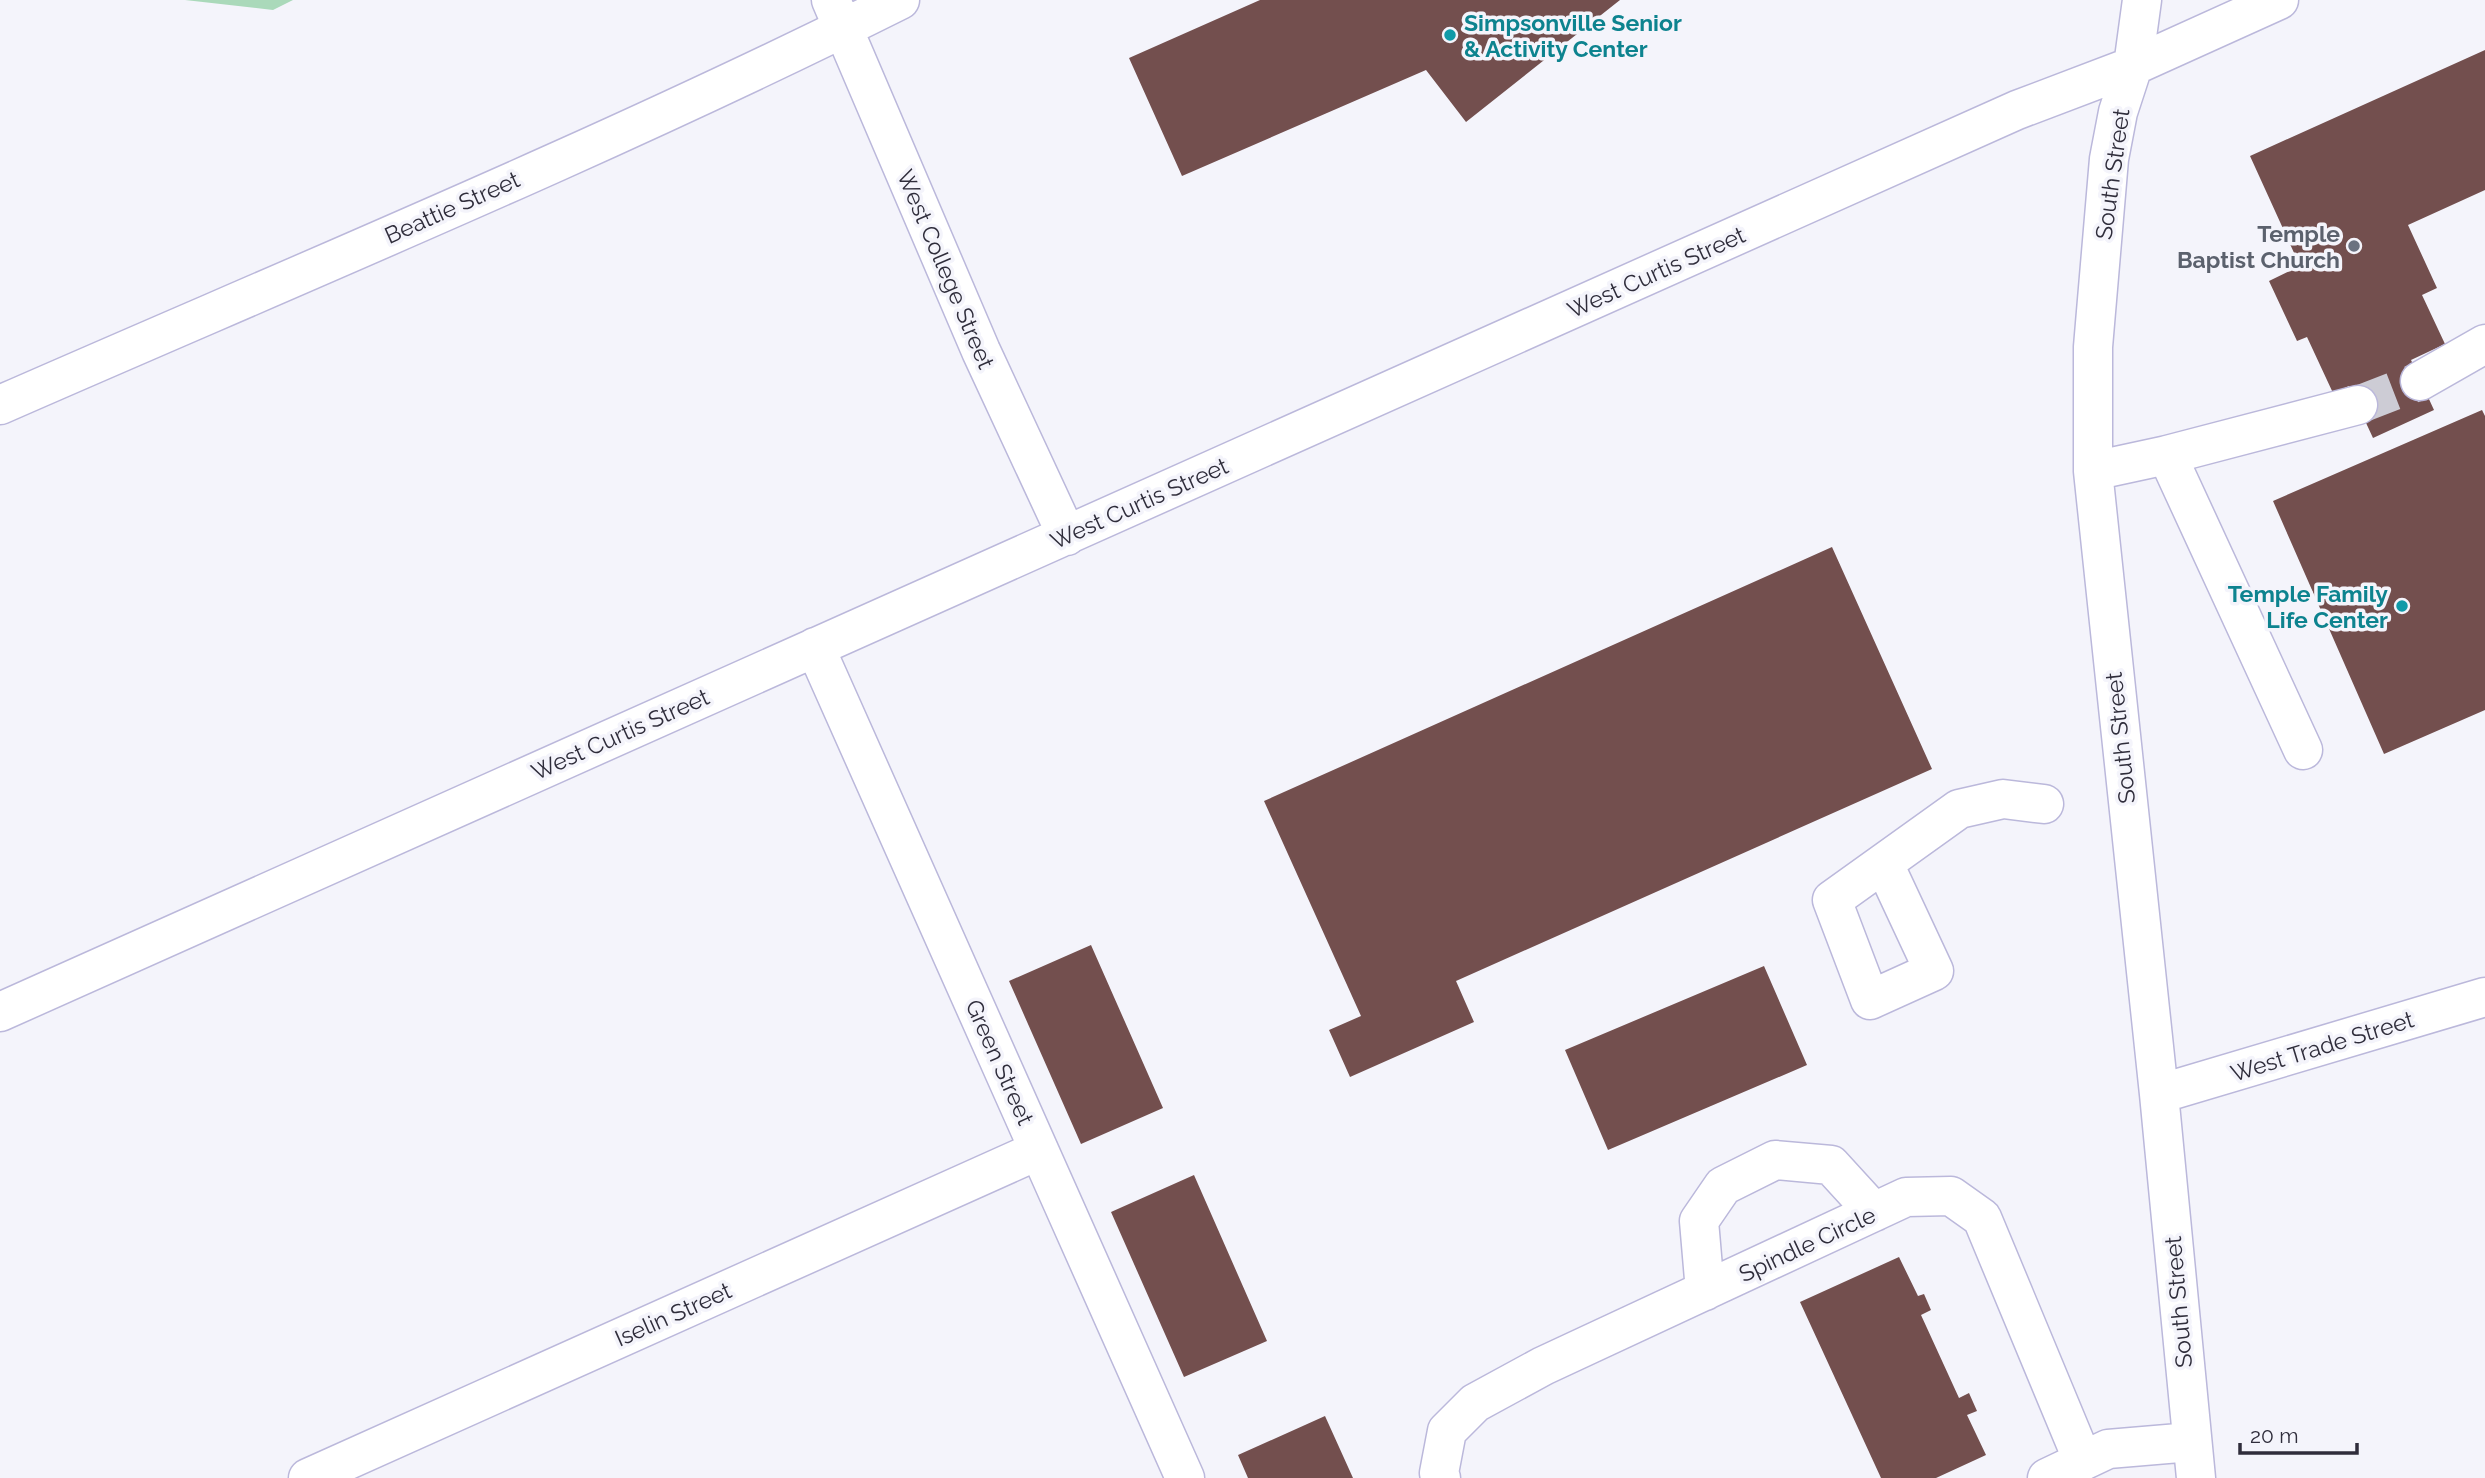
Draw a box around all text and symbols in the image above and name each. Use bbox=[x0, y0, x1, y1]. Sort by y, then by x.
place label: Simpsonville Senior & Activity Center bbox=[1464, 9, 1682, 62]
marker: Simpsonville Senior & Activity Center bbox=[1442, 27, 1458, 43]
street label: South Street bbox=[2089, 106, 2135, 241]
street label: Beattie Street bbox=[380, 165, 524, 249]
street label: West College Street bbox=[892, 165, 1000, 373]
place label: Temple Baptist Church bbox=[2177, 220, 2340, 273]
street label: West Curtis Street bbox=[1563, 221, 1749, 323]
marker: Temple Baptist Church bbox=[2346, 238, 2362, 254]
street label: West Curtis Street bbox=[1046, 452, 1232, 554]
place label: Temple Family Life Center bbox=[2228, 580, 2388, 633]
marker: Temple Family Life Center bbox=[2394, 598, 2410, 614]
street label: South Street bbox=[2100, 671, 2140, 805]
street label: West Curtis Street bbox=[527, 683, 713, 785]
street label: Green Street bbox=[960, 995, 1040, 1129]
street label: West Trade Street bbox=[2227, 1005, 2417, 1087]
street label: Spindle Circle bbox=[1735, 1201, 1879, 1287]
street label: South Street bbox=[2159, 1235, 2197, 1369]
street label: Iselin Street bbox=[611, 1276, 736, 1352]
scale bar bbox=[2240, 1412, 2357, 1456]
text: 20 m bbox=[2250, 1423, 2298, 1448]

